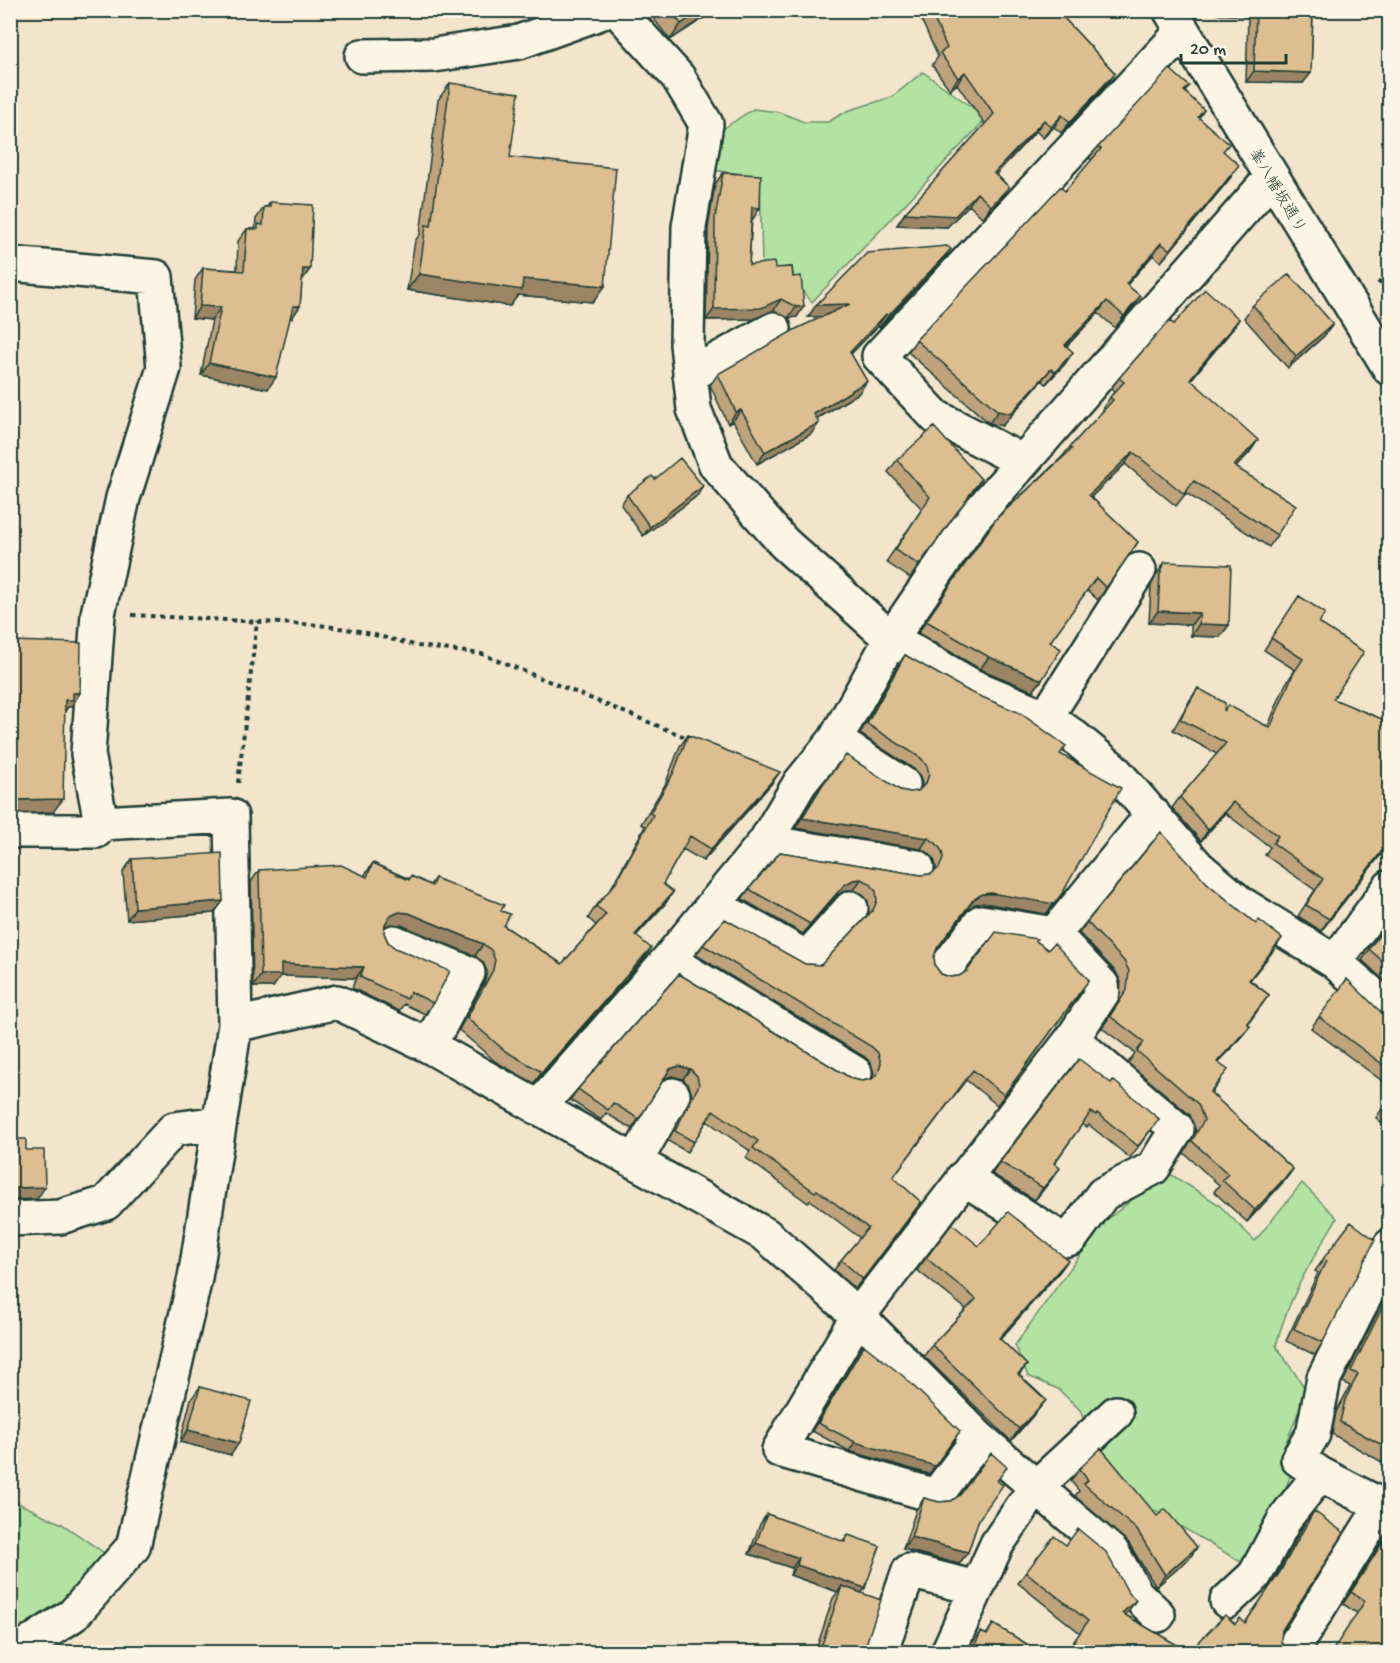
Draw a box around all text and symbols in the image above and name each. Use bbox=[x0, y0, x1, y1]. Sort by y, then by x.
scale bar bbox=[1181, 27, 1286, 65]
text: 20 m bbox=[1190, 40, 1226, 61]
street label: 峯八幡坂通り bbox=[1243, 145, 1311, 238]

